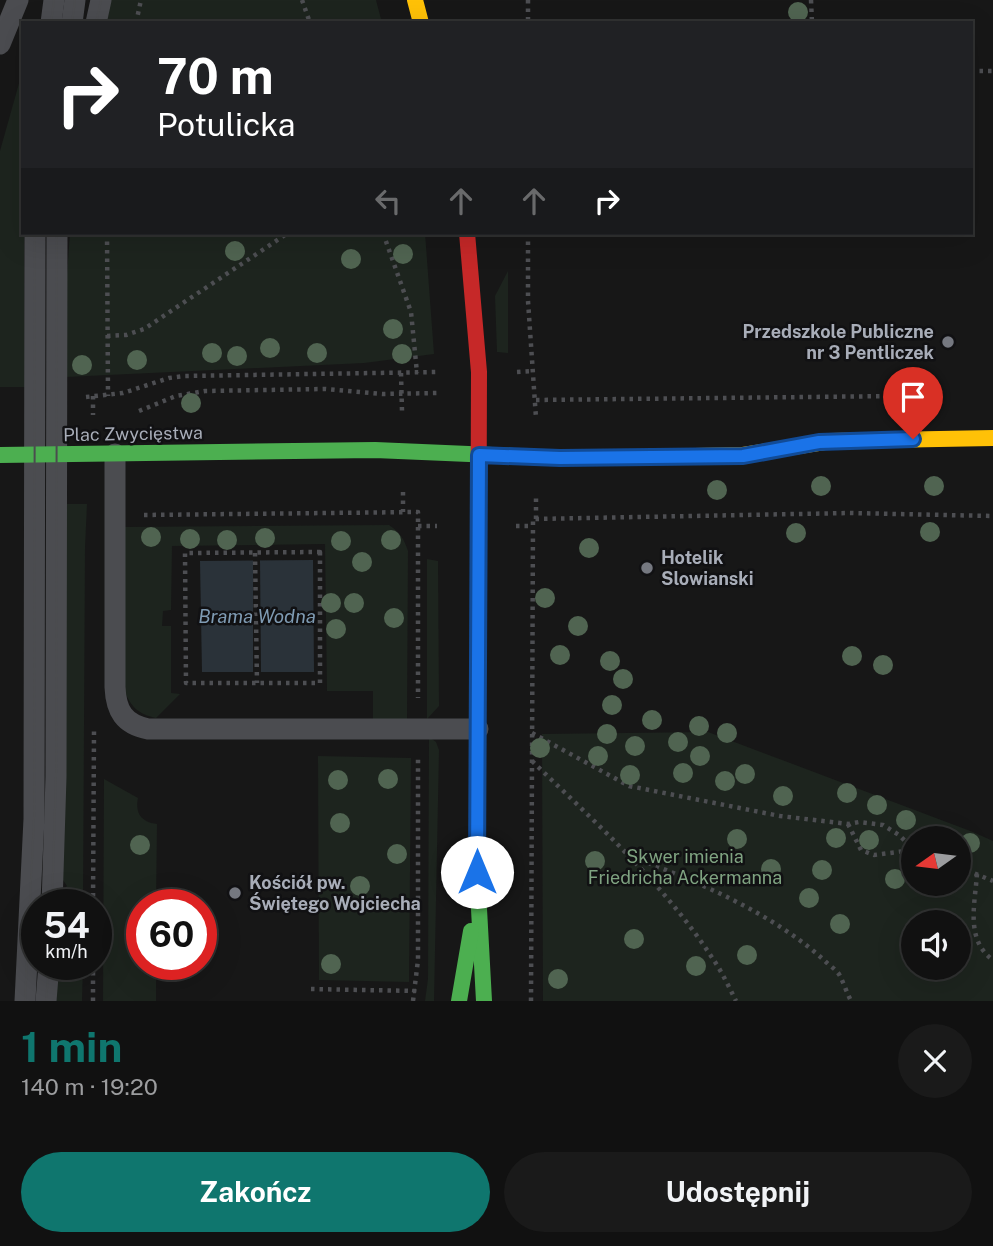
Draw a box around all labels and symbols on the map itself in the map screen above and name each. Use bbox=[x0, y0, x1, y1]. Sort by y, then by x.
place label: Przedszkole Publiczne nr 3 Pentliczek bbox=[743, 321, 935, 363]
marker: Przedszkole Publiczne nr 3 Pentliczek bbox=[940, 334, 956, 350]
pin bbox=[883, 367, 943, 439]
street label: Plac Zwycięstwa bbox=[63, 422, 203, 445]
place label: Hotelik Slowianski bbox=[661, 547, 753, 589]
marker: Hotelik Slowianski bbox=[639, 560, 655, 576]
water label: Brama Wodna bbox=[198, 605, 316, 627]
north arrow bbox=[901, 826, 971, 896]
position arrow bbox=[440, 835, 514, 909]
park label: Skwer imienia Friedricha Ackermanna bbox=[588, 846, 782, 888]
place label: Kościół pw. Świętego Wojciecha bbox=[249, 872, 421, 914]
marker: Kościół pw. Świętego Wojciecha bbox=[227, 885, 243, 901]
speed limit sign: 60 bbox=[126, 889, 217, 980]

